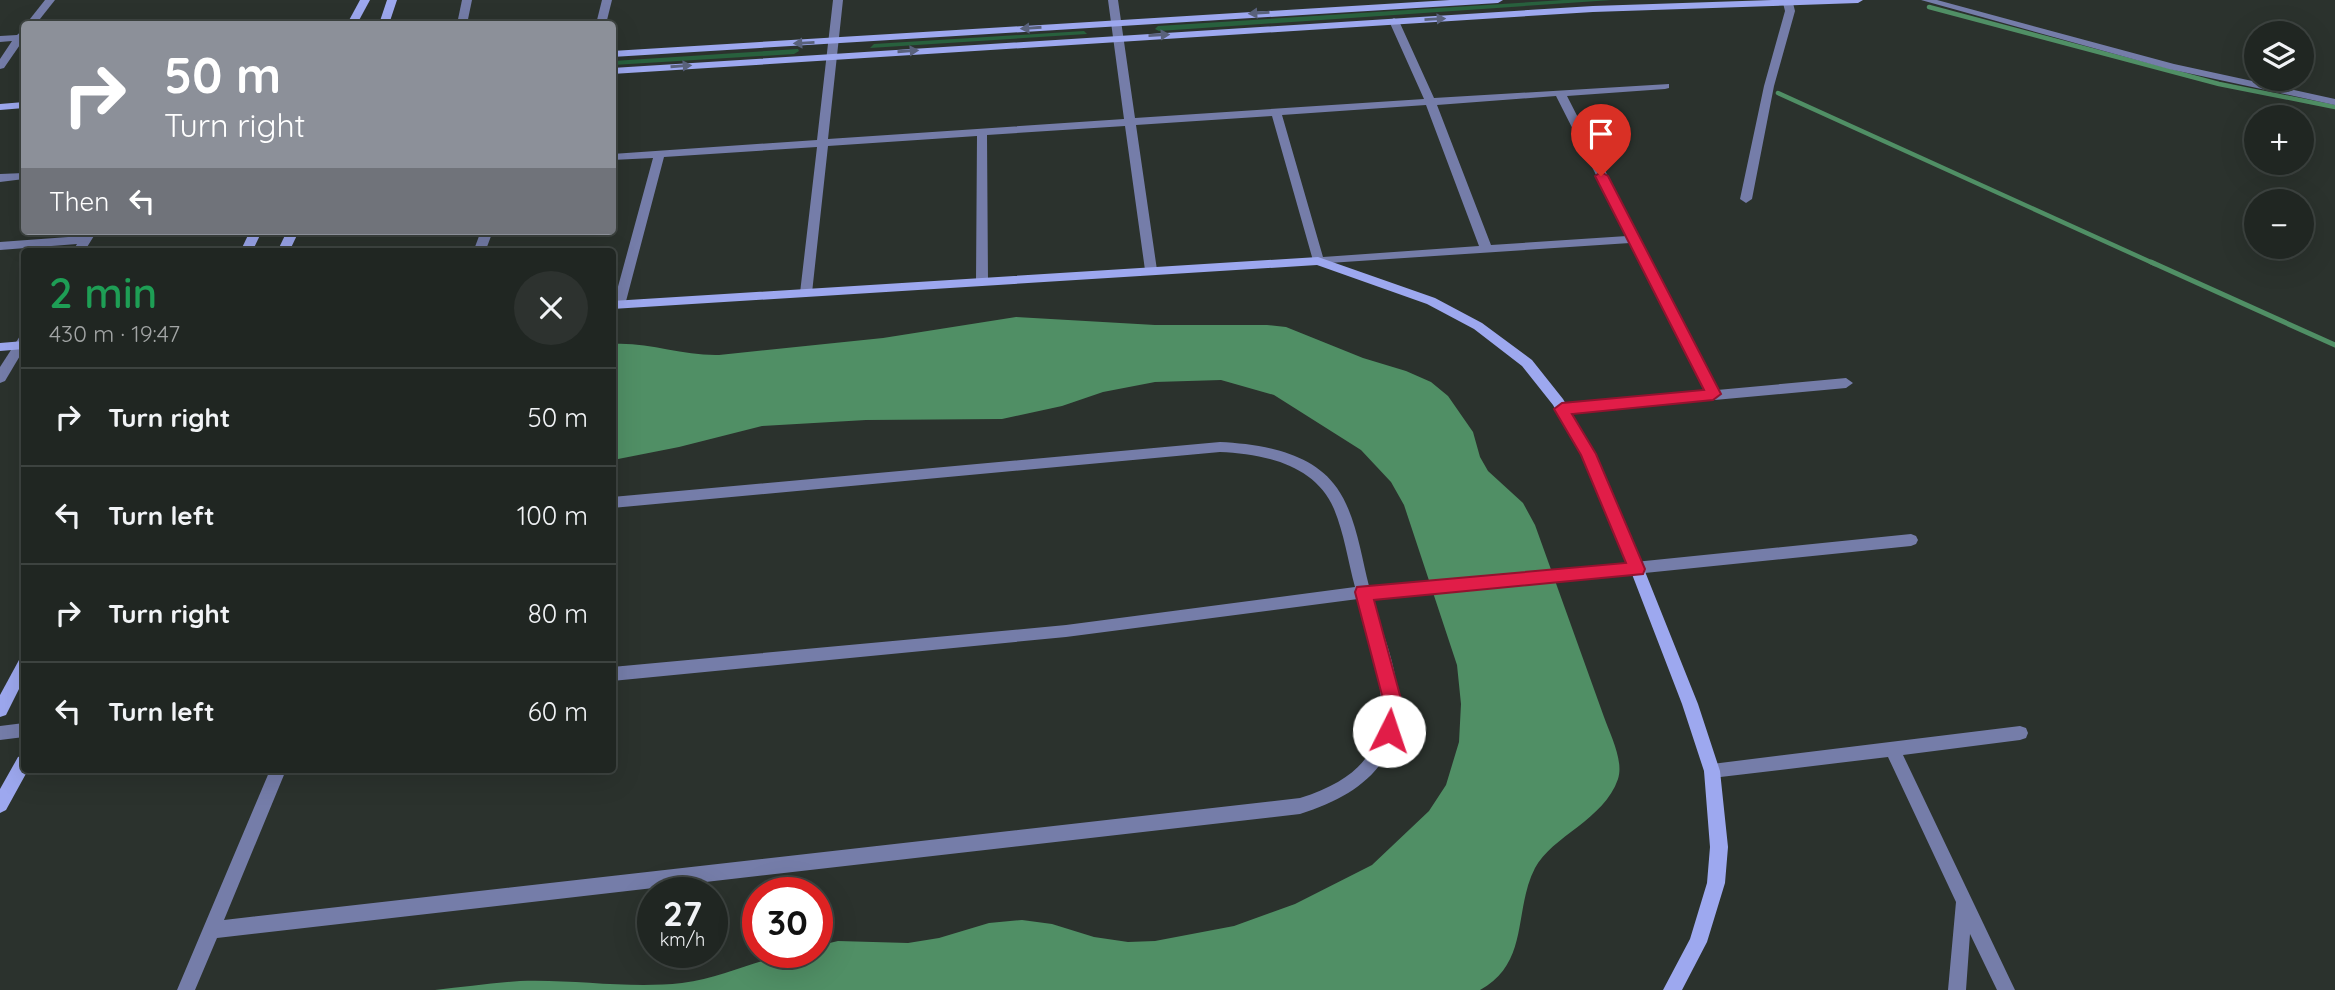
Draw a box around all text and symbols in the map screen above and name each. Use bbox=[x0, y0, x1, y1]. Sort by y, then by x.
one-way arrow bbox=[1247, 8, 1269, 19]
one-way arrow bbox=[1424, 13, 1446, 24]
map controls bbox=[2244, 21, 2314, 259]
button: layers bbox=[2244, 21, 2314, 91]
one-way arrow bbox=[1020, 23, 1042, 34]
one-way arrow bbox=[1148, 30, 1170, 41]
one-way arrow bbox=[793, 38, 815, 49]
text: 50 m bbox=[164, 44, 281, 105]
one-way arrow bbox=[897, 45, 919, 56]
icon: right bbox=[49, 49, 140, 140]
one-way arrow bbox=[670, 60, 692, 71]
pin bbox=[1571, 104, 1631, 176]
text: Turn right bbox=[164, 105, 305, 145]
button: + bbox=[2244, 105, 2314, 175]
icon: arrive bbox=[1582, 115, 1620, 153]
icon: left bbox=[123, 182, 161, 220]
text: Then bbox=[49, 185, 109, 218]
button: − bbox=[2244, 189, 2314, 259]
text: 2 min bbox=[49, 266, 157, 319]
button: close bbox=[514, 271, 588, 345]
text: 430 m · 19:47 bbox=[49, 319, 180, 348]
icon: right bbox=[49, 398, 87, 436]
text: Turn right bbox=[108, 401, 230, 434]
text: 50 m bbox=[528, 401, 588, 434]
icon: left bbox=[49, 496, 87, 534]
text: Turn left bbox=[108, 499, 215, 532]
text: 100 m bbox=[517, 499, 588, 532]
icon: right bbox=[49, 594, 87, 632]
text: Turn right bbox=[108, 597, 230, 630]
text: 80 m bbox=[528, 597, 588, 630]
icon: left bbox=[49, 692, 87, 730]
position arrow bbox=[1352, 694, 1426, 768]
text: Turn left bbox=[108, 695, 215, 728]
text: 60 m bbox=[528, 695, 588, 728]
speed limit sign: 30 bbox=[742, 877, 833, 968]
text: 27 bbox=[663, 891, 702, 935]
text: km/h bbox=[660, 928, 705, 951]

